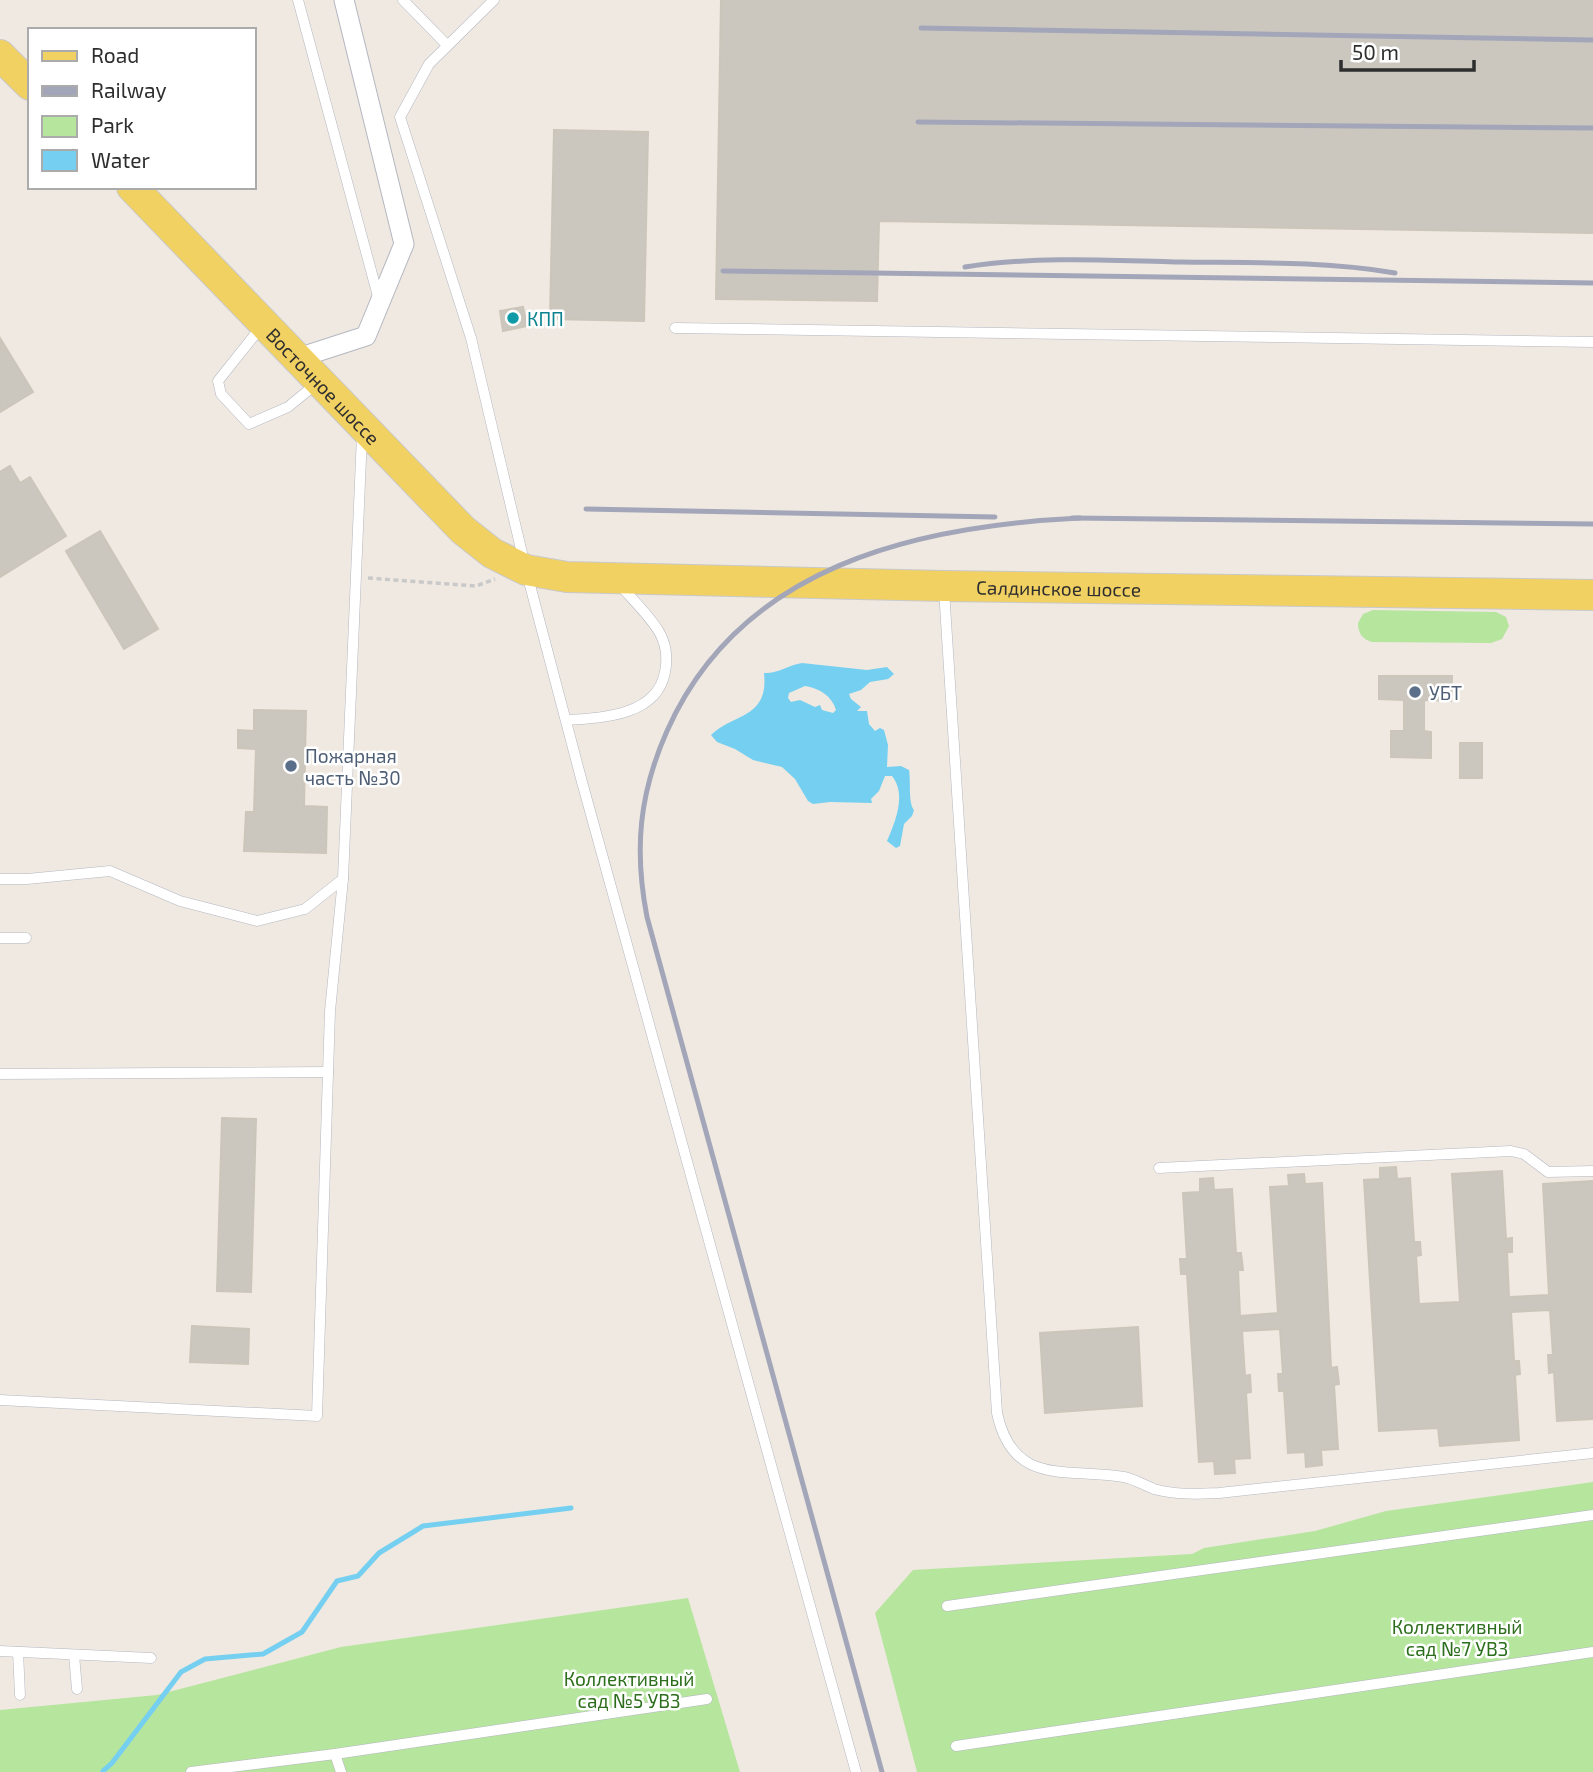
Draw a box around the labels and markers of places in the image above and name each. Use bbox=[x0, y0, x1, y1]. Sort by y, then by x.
place label: КПП bbox=[527, 307, 564, 330]
marker: КПП bbox=[505, 310, 521, 326]
place label: УБТ bbox=[1429, 681, 1462, 704]
marker: УБТ bbox=[1407, 684, 1423, 700]
place label: Пожарная часть №30 bbox=[305, 744, 401, 789]
marker: Пожарная часть №30 bbox=[283, 758, 299, 774]

